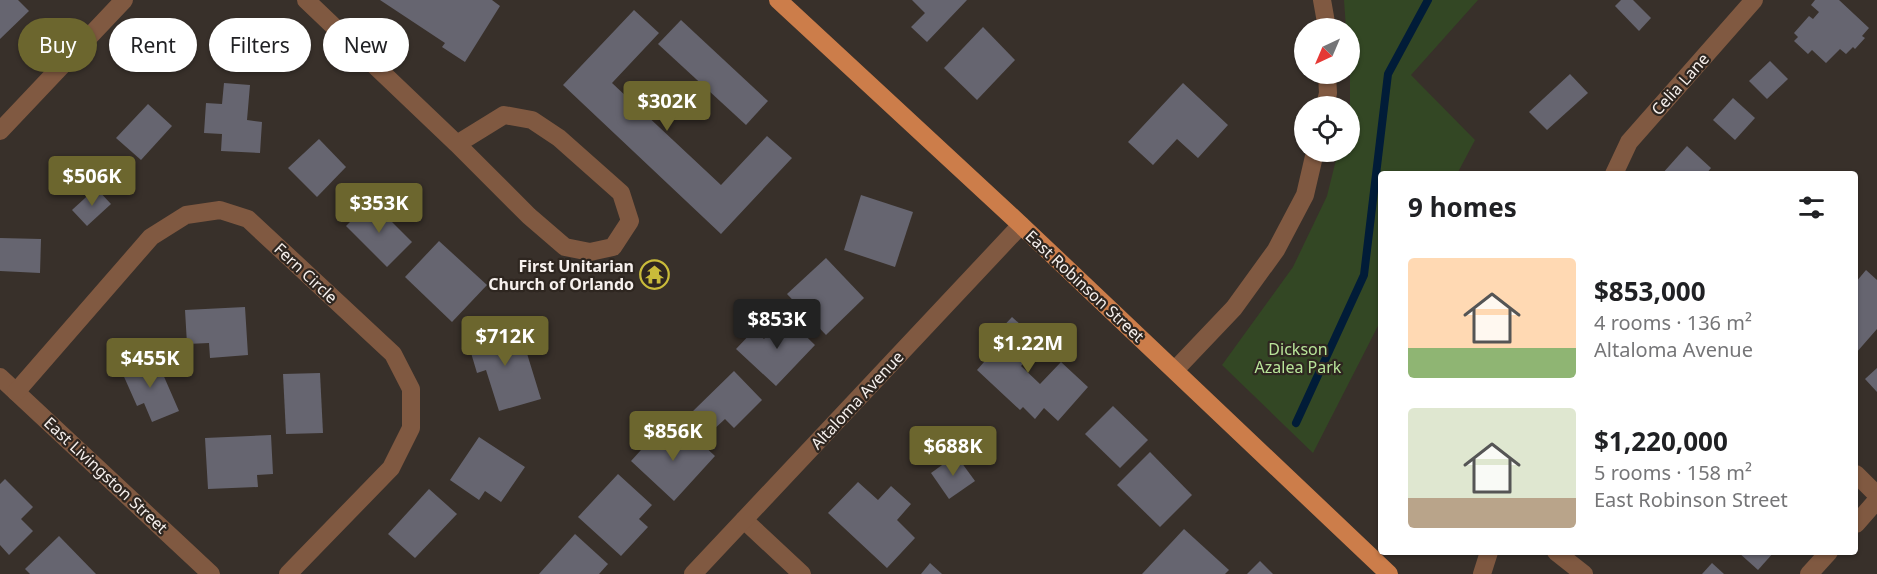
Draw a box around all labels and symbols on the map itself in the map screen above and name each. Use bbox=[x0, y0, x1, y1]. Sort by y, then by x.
north arrow bbox=[1294, 18, 1360, 84]
street label: Celia Lane bbox=[1646, 48, 1714, 120]
pin: $302K bbox=[625, 81, 709, 132]
pin: $506K bbox=[50, 156, 134, 207]
pin: $353K bbox=[337, 183, 421, 234]
street label: East Robinson Street bbox=[1021, 225, 1149, 347]
street label: Fern Circle bbox=[269, 238, 343, 308]
place label: First Unitarian Church of Orlando bbox=[488, 255, 634, 295]
temple icon: First Unitarian Church of Orlando bbox=[639, 259, 671, 291]
pin: $853K bbox=[735, 299, 819, 350]
pin: $712K bbox=[463, 316, 547, 367]
pin: $1.22M bbox=[979, 323, 1077, 374]
pin: $455K bbox=[108, 338, 192, 389]
park label: Dickson Azalea Park bbox=[1255, 338, 1342, 378]
street label: Altaloma Avenue bbox=[806, 346, 908, 454]
pin: $856K bbox=[631, 411, 715, 462]
street label: East Livingston Street bbox=[39, 412, 173, 538]
pin: $688K bbox=[911, 426, 995, 477]

